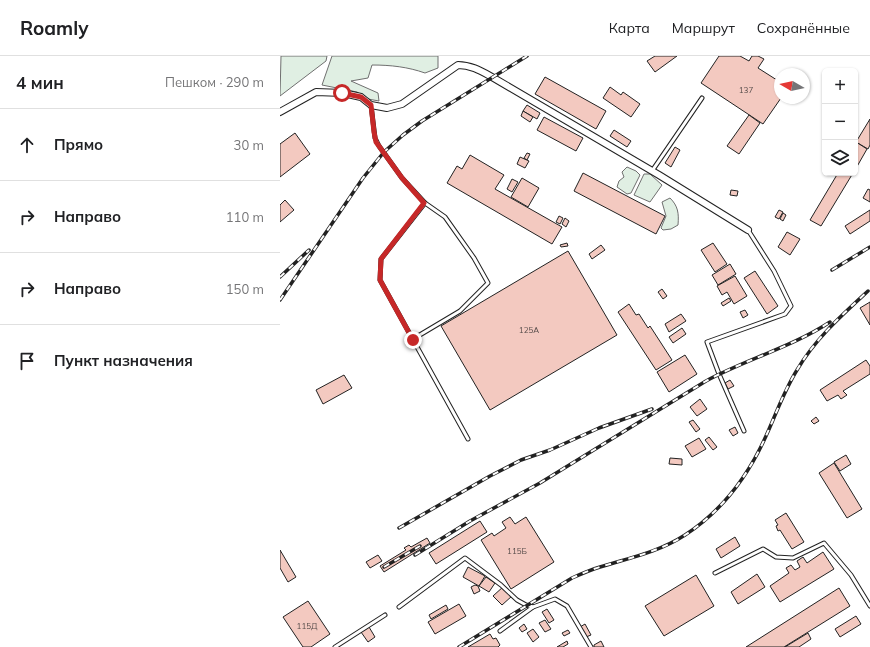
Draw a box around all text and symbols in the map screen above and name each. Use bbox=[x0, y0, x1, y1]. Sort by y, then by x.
text: Roamly bbox=[20, 16, 88, 40]
text: Карта bbox=[609, 19, 650, 37]
text: Маршрут bbox=[672, 19, 735, 37]
text: Сохранённые bbox=[757, 19, 850, 37]
north arrow bbox=[774, 68, 810, 104]
map controls bbox=[822, 68, 858, 176]
button: + bbox=[822, 68, 858, 104]
text: 4 мин bbox=[16, 72, 64, 93]
text: Пешком · 290 m bbox=[165, 74, 264, 90]
route start bbox=[333, 84, 351, 102]
house number: 137 bbox=[739, 85, 753, 95]
button: − bbox=[822, 104, 858, 140]
icon: ahead bbox=[16, 134, 38, 156]
text: Прямо bbox=[54, 135, 103, 154]
text: 30 m bbox=[234, 137, 264, 153]
button: layers bbox=[822, 140, 858, 176]
icon: right bbox=[16, 206, 38, 228]
text: Направо bbox=[54, 207, 121, 226]
text: 110 m bbox=[226, 209, 264, 225]
icon: right bbox=[16, 278, 38, 300]
text: Направо bbox=[54, 279, 121, 298]
text: 150 m bbox=[226, 281, 264, 297]
house number: 125А bbox=[519, 325, 539, 335]
route end bbox=[404, 331, 422, 349]
icon: arrive bbox=[16, 350, 38, 372]
text: Пункт назначения bbox=[54, 351, 193, 370]
house number: 115Б bbox=[507, 546, 527, 556]
house number: 115Д bbox=[297, 621, 318, 631]

